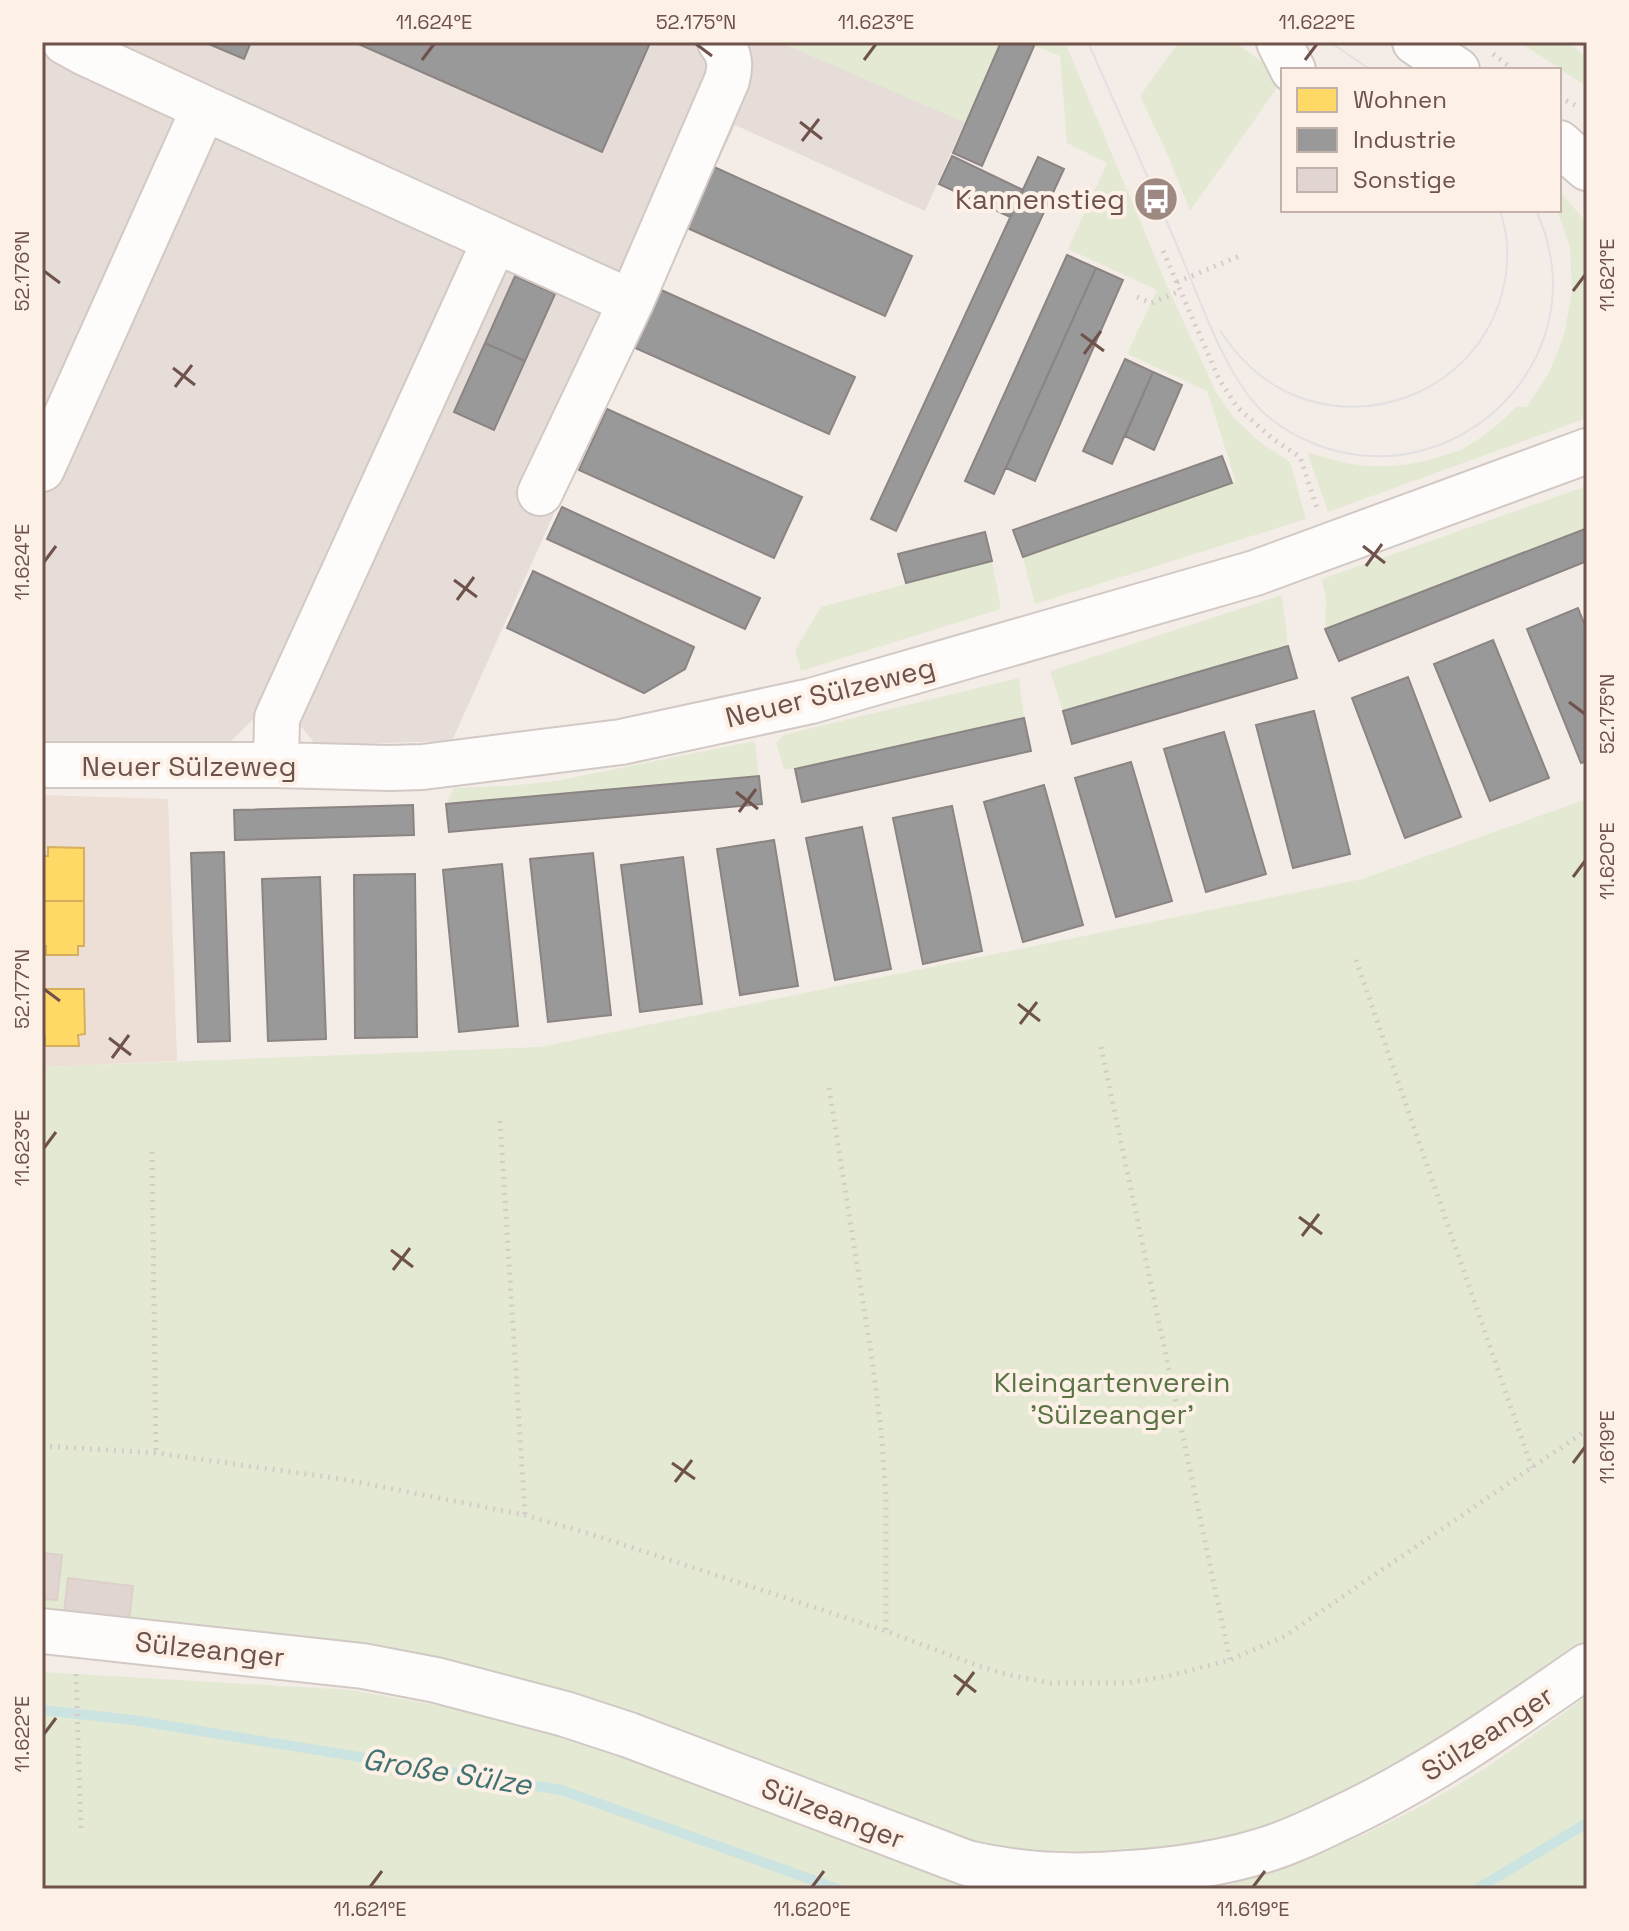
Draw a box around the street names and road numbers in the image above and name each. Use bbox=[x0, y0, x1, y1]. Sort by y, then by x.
street label: Neuer Sülzeweg bbox=[721, 649, 939, 735]
street label: Neuer Sülzeweg bbox=[82, 748, 296, 784]
street label: Sülzeanger bbox=[133, 1623, 287, 1675]
street label: Sülzeanger bbox=[1414, 1677, 1560, 1789]
street label: Sülzeanger bbox=[756, 1769, 910, 1857]

